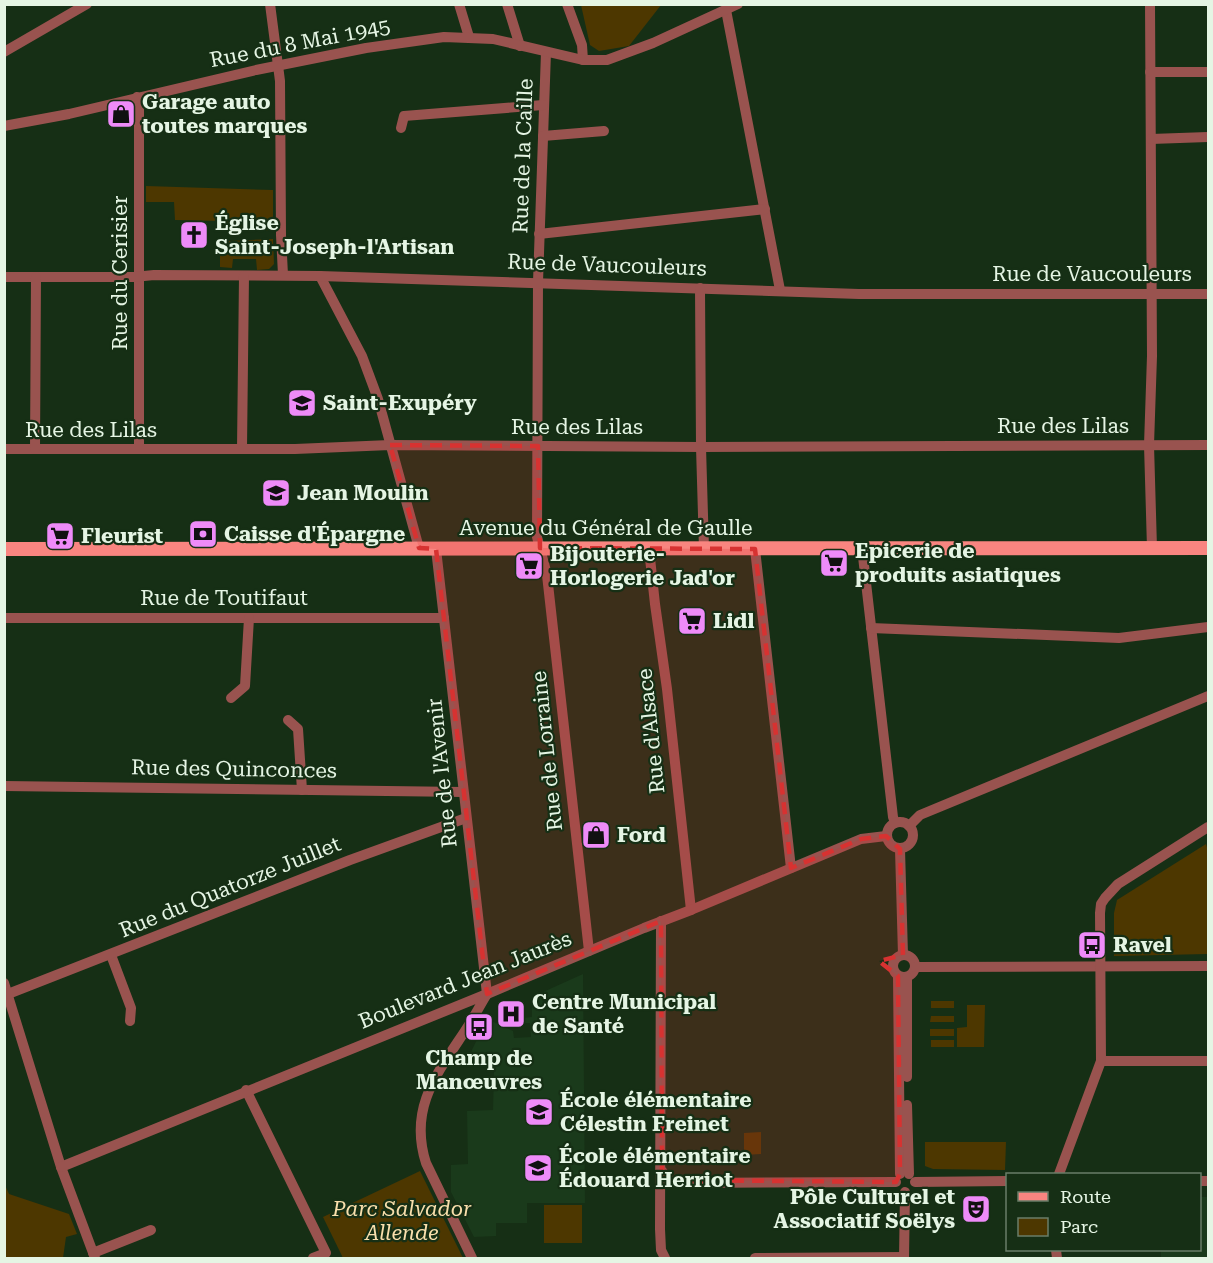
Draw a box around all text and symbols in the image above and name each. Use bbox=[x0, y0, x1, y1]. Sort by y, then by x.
street label: Rue du 8 Mai 1945 bbox=[208, 14, 392, 72]
street label: Rue de la Caille bbox=[508, 78, 538, 234]
place label: Garage auto toutes marques bbox=[142, 90, 307, 138]
shop icon: Garage auto toutes marques bbox=[105, 98, 137, 130]
street label: Rue du Cerisier bbox=[108, 195, 132, 350]
place label: Église Saint-Joseph-l'Artisan bbox=[215, 210, 454, 259]
church icon: Église Saint-Joseph-l'Artisan bbox=[178, 219, 210, 251]
street label: Rue de Vaucouleurs bbox=[507, 250, 707, 280]
street label: Rue de Vaucouleurs bbox=[992, 262, 1192, 286]
school or university icon: Saint-Exupéry bbox=[286, 387, 318, 419]
place label: Saint-Exupéry bbox=[323, 391, 477, 415]
street label: Rue des Lilas bbox=[997, 414, 1129, 438]
street label: Rue des Lilas bbox=[511, 415, 643, 439]
street label: Rue des Lilas bbox=[25, 418, 157, 442]
school or university icon: Jean Moulin bbox=[260, 477, 292, 509]
place label: Jean Moulin bbox=[297, 481, 429, 505]
street label: Avenue du Général de Gaulle bbox=[459, 516, 753, 540]
bank icon: Caisse d'Épargne bbox=[187, 518, 219, 550]
supermarket icon: Fleurist bbox=[44, 520, 76, 552]
place label: Caisse d'Épargne bbox=[224, 521, 405, 546]
place label: Fleurist bbox=[81, 524, 164, 548]
place label: Epicerie de produits asiatiques bbox=[855, 539, 1061, 587]
place label: Bijouterie- Horlogerie Jad'or bbox=[550, 542, 735, 590]
supermarket icon: Epicerie de produits asiatiques bbox=[818, 547, 850, 579]
supermarket icon: Bijouterie- Horlogerie Jad'or bbox=[513, 550, 545, 582]
street label: Rue de Toutifaut bbox=[140, 586, 308, 610]
supermarket icon: Lidl bbox=[676, 605, 708, 637]
place label: Lidl bbox=[713, 609, 754, 633]
street label: Rue d'Alsace bbox=[632, 667, 670, 795]
street label: Rue de Lorraine bbox=[527, 670, 567, 832]
street label: Rue de l'Avenir bbox=[422, 697, 462, 849]
street label: Rue des Quinconces bbox=[131, 755, 337, 783]
shop icon: Ford bbox=[580, 819, 612, 851]
place label: Ford bbox=[617, 823, 666, 847]
street label: Rue du Quatorze Juillet bbox=[116, 832, 344, 942]
street label: Boulevard Jean Jaurès bbox=[355, 926, 575, 1034]
bus stop icon: Ravel bbox=[1076, 929, 1108, 961]
place label: Ravel bbox=[1113, 933, 1172, 957]
place label: Centre Municipal de Santé bbox=[532, 990, 716, 1038]
hospital icon: Centre Municipal de Santé bbox=[495, 998, 527, 1030]
bus stop icon: Champ de Manœuvres bbox=[463, 1011, 495, 1043]
place label: Champ de Manœuvres bbox=[416, 1046, 542, 1094]
place label: École élémentaire Célestin Freinet bbox=[560, 1087, 752, 1136]
school or university icon: École élémentaire Célestin Freinet bbox=[523, 1096, 555, 1128]
place label: École élémentaire Édouard Herriot bbox=[559, 1143, 751, 1192]
school or university icon: École élémentaire Édouard Herriot bbox=[522, 1152, 554, 1184]
legend bbox=[1006, 1173, 1201, 1251]
place label: Pôle Culturel et Associatif Soëlys bbox=[774, 1185, 955, 1233]
text: Route bbox=[1060, 1186, 1111, 1207]
theatre icon: Pôle Culturel et Associatif Soëlys bbox=[960, 1193, 992, 1225]
park label: Parc Salvador Allende bbox=[331, 1197, 472, 1245]
text: Parc bbox=[1060, 1216, 1098, 1237]

